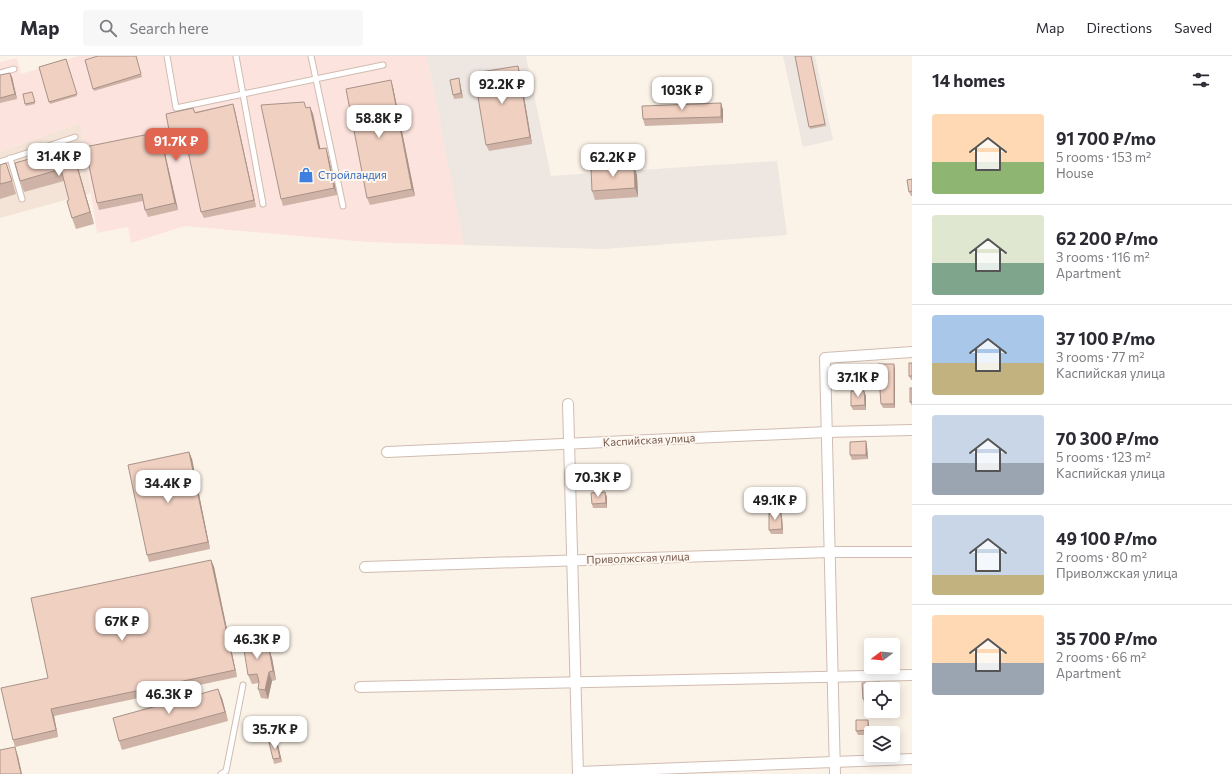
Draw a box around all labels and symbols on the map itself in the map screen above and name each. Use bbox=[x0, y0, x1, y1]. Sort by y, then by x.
pin: 92.2K ₽ bbox=[465, 71, 539, 105]
pin: 103K ₽ bbox=[649, 77, 715, 111]
pin: 58.8K ₽ bbox=[342, 105, 416, 139]
pin: 91.7K ₽ bbox=[139, 128, 213, 162]
pin: 31.4K ₽ bbox=[22, 143, 96, 177]
pin: 62.2K ₽ bbox=[576, 144, 650, 178]
shop icon: Стройландия bbox=[297, 166, 315, 184]
place label: Стройландия bbox=[318, 168, 387, 181]
pin: 37.1K ₽ bbox=[821, 364, 895, 398]
street label: Каспийская улица bbox=[602, 431, 695, 448]
pin: 70.3K ₽ bbox=[561, 464, 635, 498]
pin: 34.4K ₽ bbox=[131, 470, 205, 504]
pin: 49.1K ₽ bbox=[738, 487, 812, 521]
street label: Приволжская улица bbox=[586, 549, 690, 566]
pin: 67K ₽ bbox=[94, 608, 150, 642]
pin: 46.3K ₽ bbox=[220, 626, 294, 660]
north arrow bbox=[864, 638, 900, 674]
pin: 46.3K ₽ bbox=[132, 681, 206, 715]
pin: 35.7K ₽ bbox=[238, 716, 312, 750]

